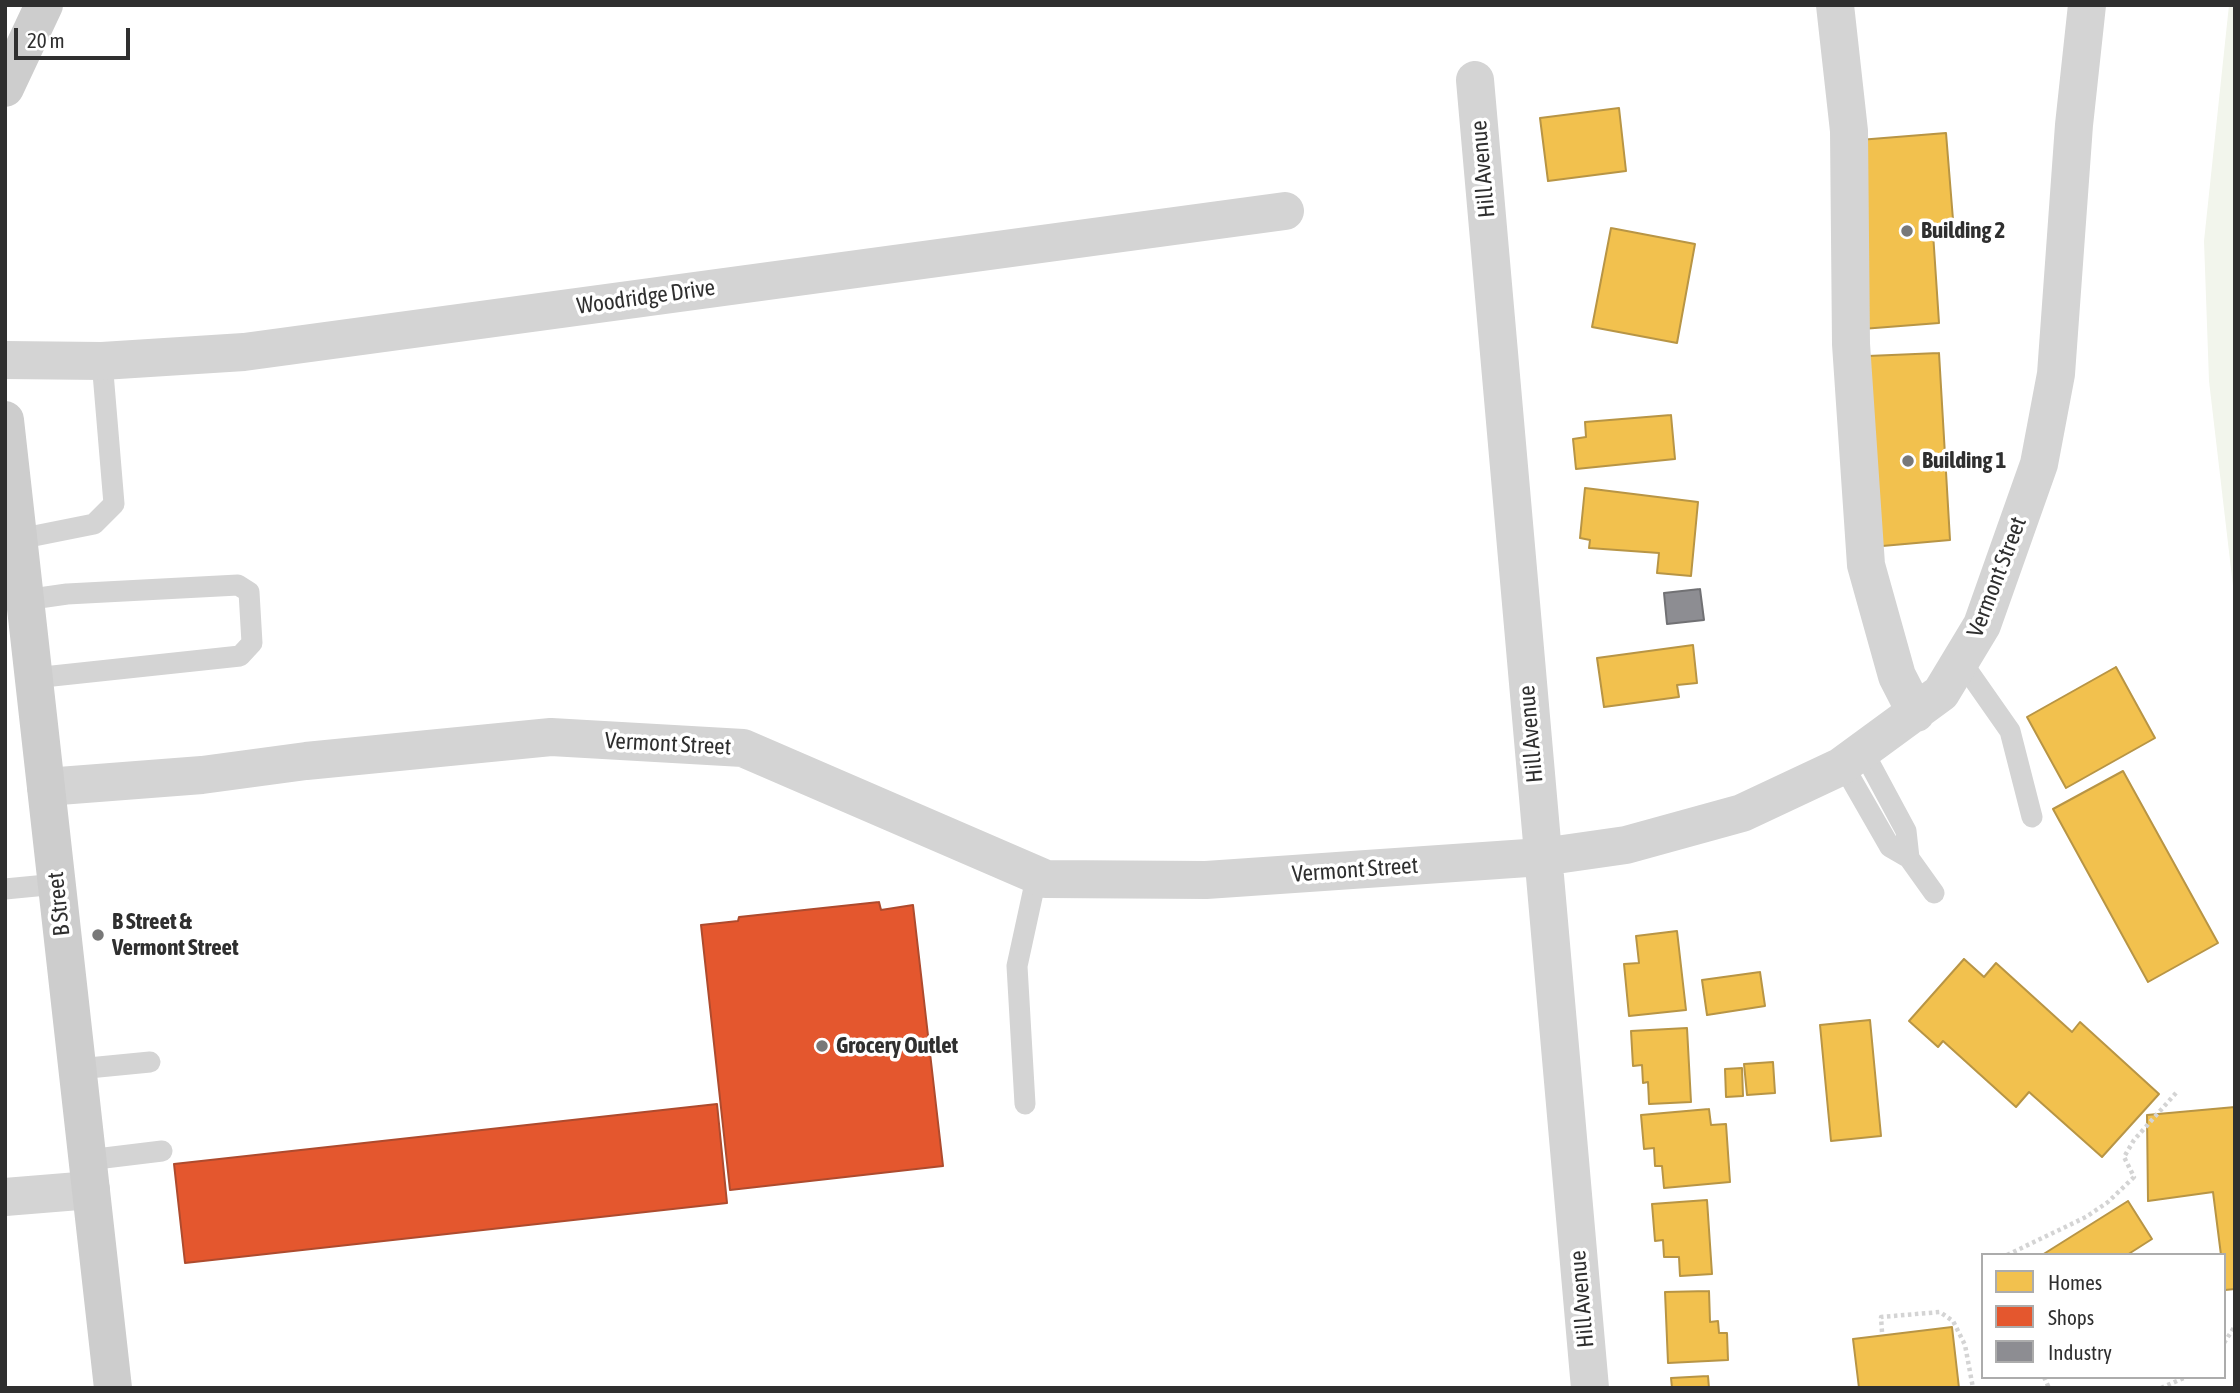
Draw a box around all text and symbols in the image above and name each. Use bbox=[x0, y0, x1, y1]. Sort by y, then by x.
scale bar bbox=[18, 14, 133, 58]
text: 20 m bbox=[27, 28, 65, 52]
street label: Hill Avenue bbox=[1465, 119, 1501, 219]
place label: Building 2 bbox=[1921, 217, 2005, 245]
marker: Building 2 bbox=[1899, 223, 1915, 239]
street label: Woodridge Drive bbox=[575, 274, 717, 320]
place label: Building 1 bbox=[1922, 447, 2006, 475]
marker: Building 1 bbox=[1900, 453, 1916, 469]
street label: Vermont Street bbox=[1961, 513, 2033, 641]
street label: Hill Avenue bbox=[1513, 684, 1549, 784]
street label: Vermont Street bbox=[604, 727, 732, 761]
street label: Vermont Street bbox=[1291, 852, 1419, 888]
street label: B Street bbox=[42, 870, 76, 938]
place label: B Street & Vermont Street bbox=[112, 908, 239, 962]
marker: B Street & Vermont Street bbox=[90, 927, 106, 943]
place label: Grocery Outlet bbox=[836, 1032, 958, 1060]
marker: Grocery Outlet bbox=[814, 1038, 830, 1054]
street label: Hill Avenue bbox=[1564, 1249, 1600, 1349]
legend bbox=[1981, 1253, 2226, 1379]
text: Homes bbox=[2048, 1270, 2102, 1294]
text: Shops bbox=[2048, 1305, 2094, 1329]
text: Industry bbox=[2048, 1340, 2112, 1364]

